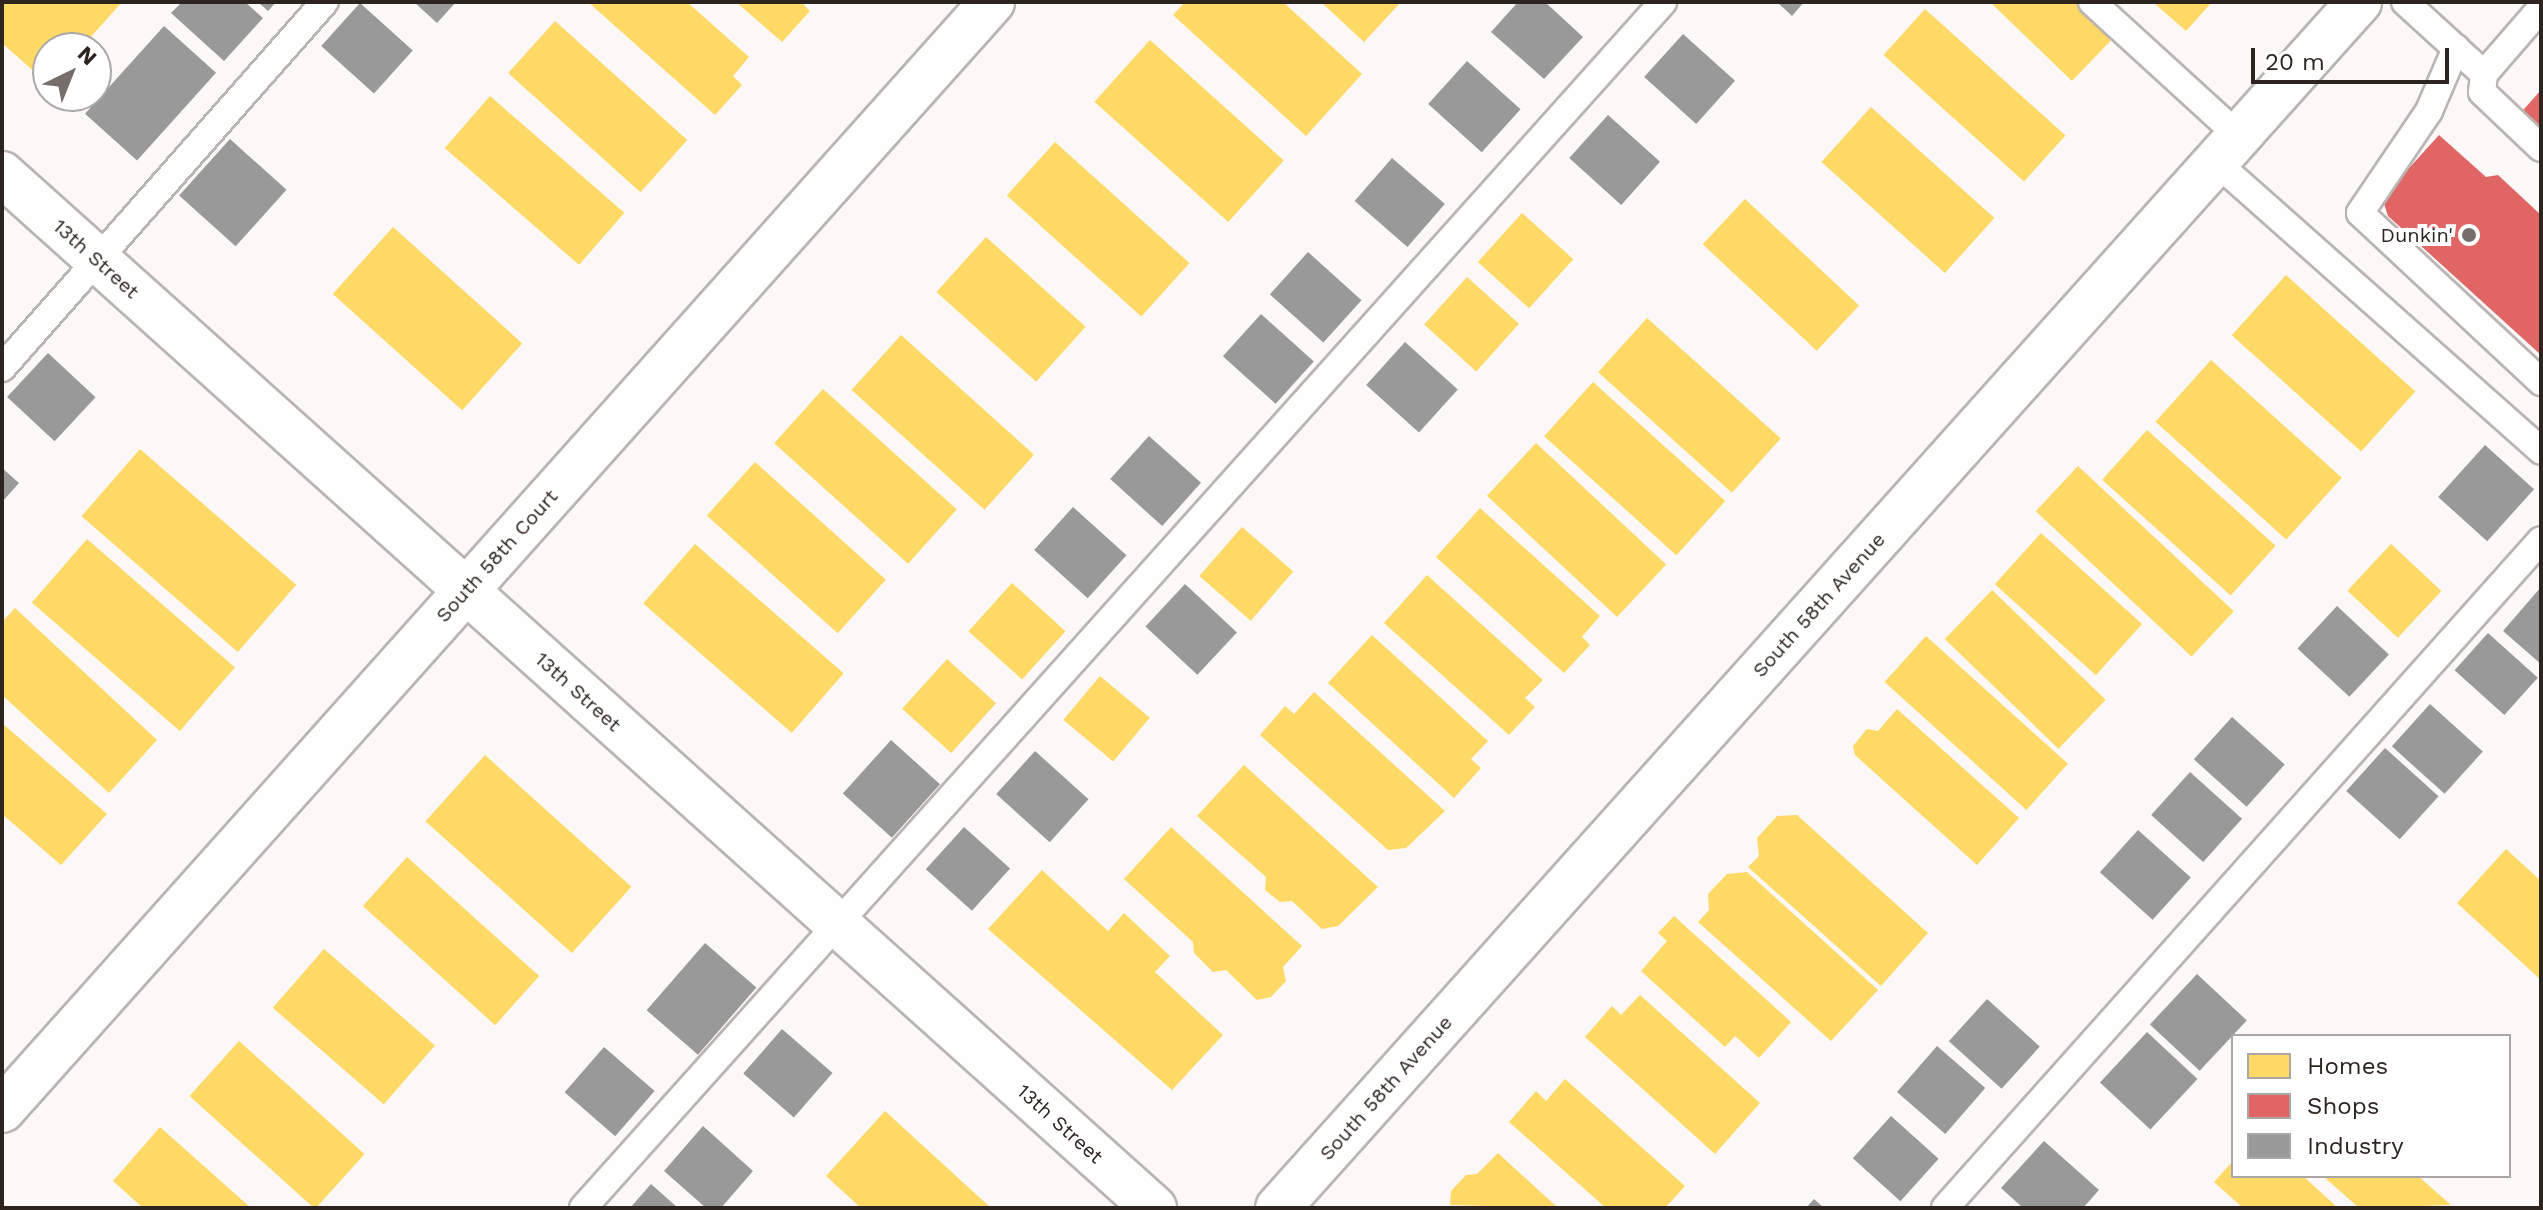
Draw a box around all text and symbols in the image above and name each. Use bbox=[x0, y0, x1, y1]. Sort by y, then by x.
north arrow bbox=[32, 32, 112, 112]
scale bar bbox=[2255, 32, 2453, 82]
text: N bbox=[73, 41, 102, 70]
text: 20 m bbox=[2265, 48, 2325, 76]
street label: 13th Street bbox=[48, 214, 144, 304]
place label: Dunkin' bbox=[2381, 223, 2453, 247]
marker: Dunkin' bbox=[2460, 226, 2478, 244]
street label: South 58th Court bbox=[431, 485, 563, 627]
street label: South 58th Avenue bbox=[1748, 527, 1890, 683]
street label: 13th Street bbox=[530, 647, 626, 737]
street label: South 58th Avenue bbox=[1315, 1010, 1457, 1166]
legend bbox=[2231, 1034, 2511, 1178]
text: Homes bbox=[2307, 1052, 2388, 1080]
street label: 13th Street bbox=[1012, 1079, 1108, 1169]
text: Shops bbox=[2307, 1092, 2379, 1120]
text: Industry bbox=[2307, 1132, 2404, 1160]

